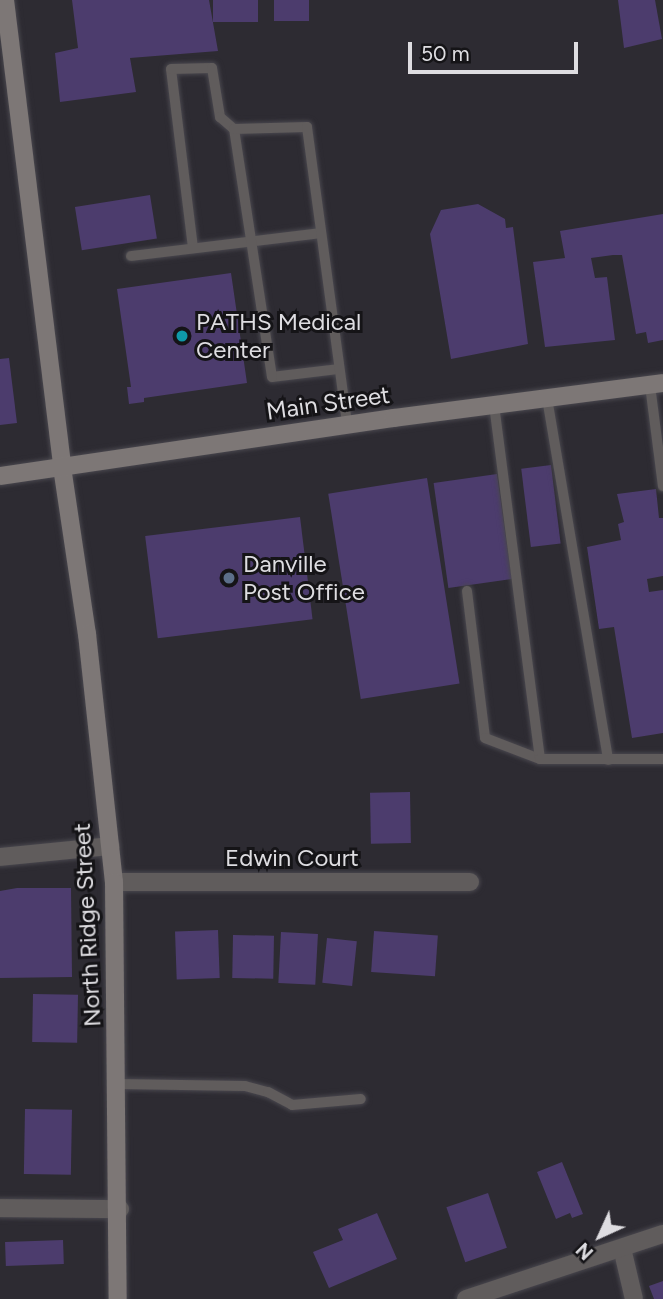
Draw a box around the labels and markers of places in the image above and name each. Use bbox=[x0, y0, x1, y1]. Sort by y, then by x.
place label: PATHS Medical Center bbox=[196, 308, 361, 364]
marker: PATHS Medical Center bbox=[174, 328, 190, 344]
place label: Danville Post Office bbox=[243, 550, 365, 606]
marker: Danville Post Office bbox=[221, 570, 237, 586]

